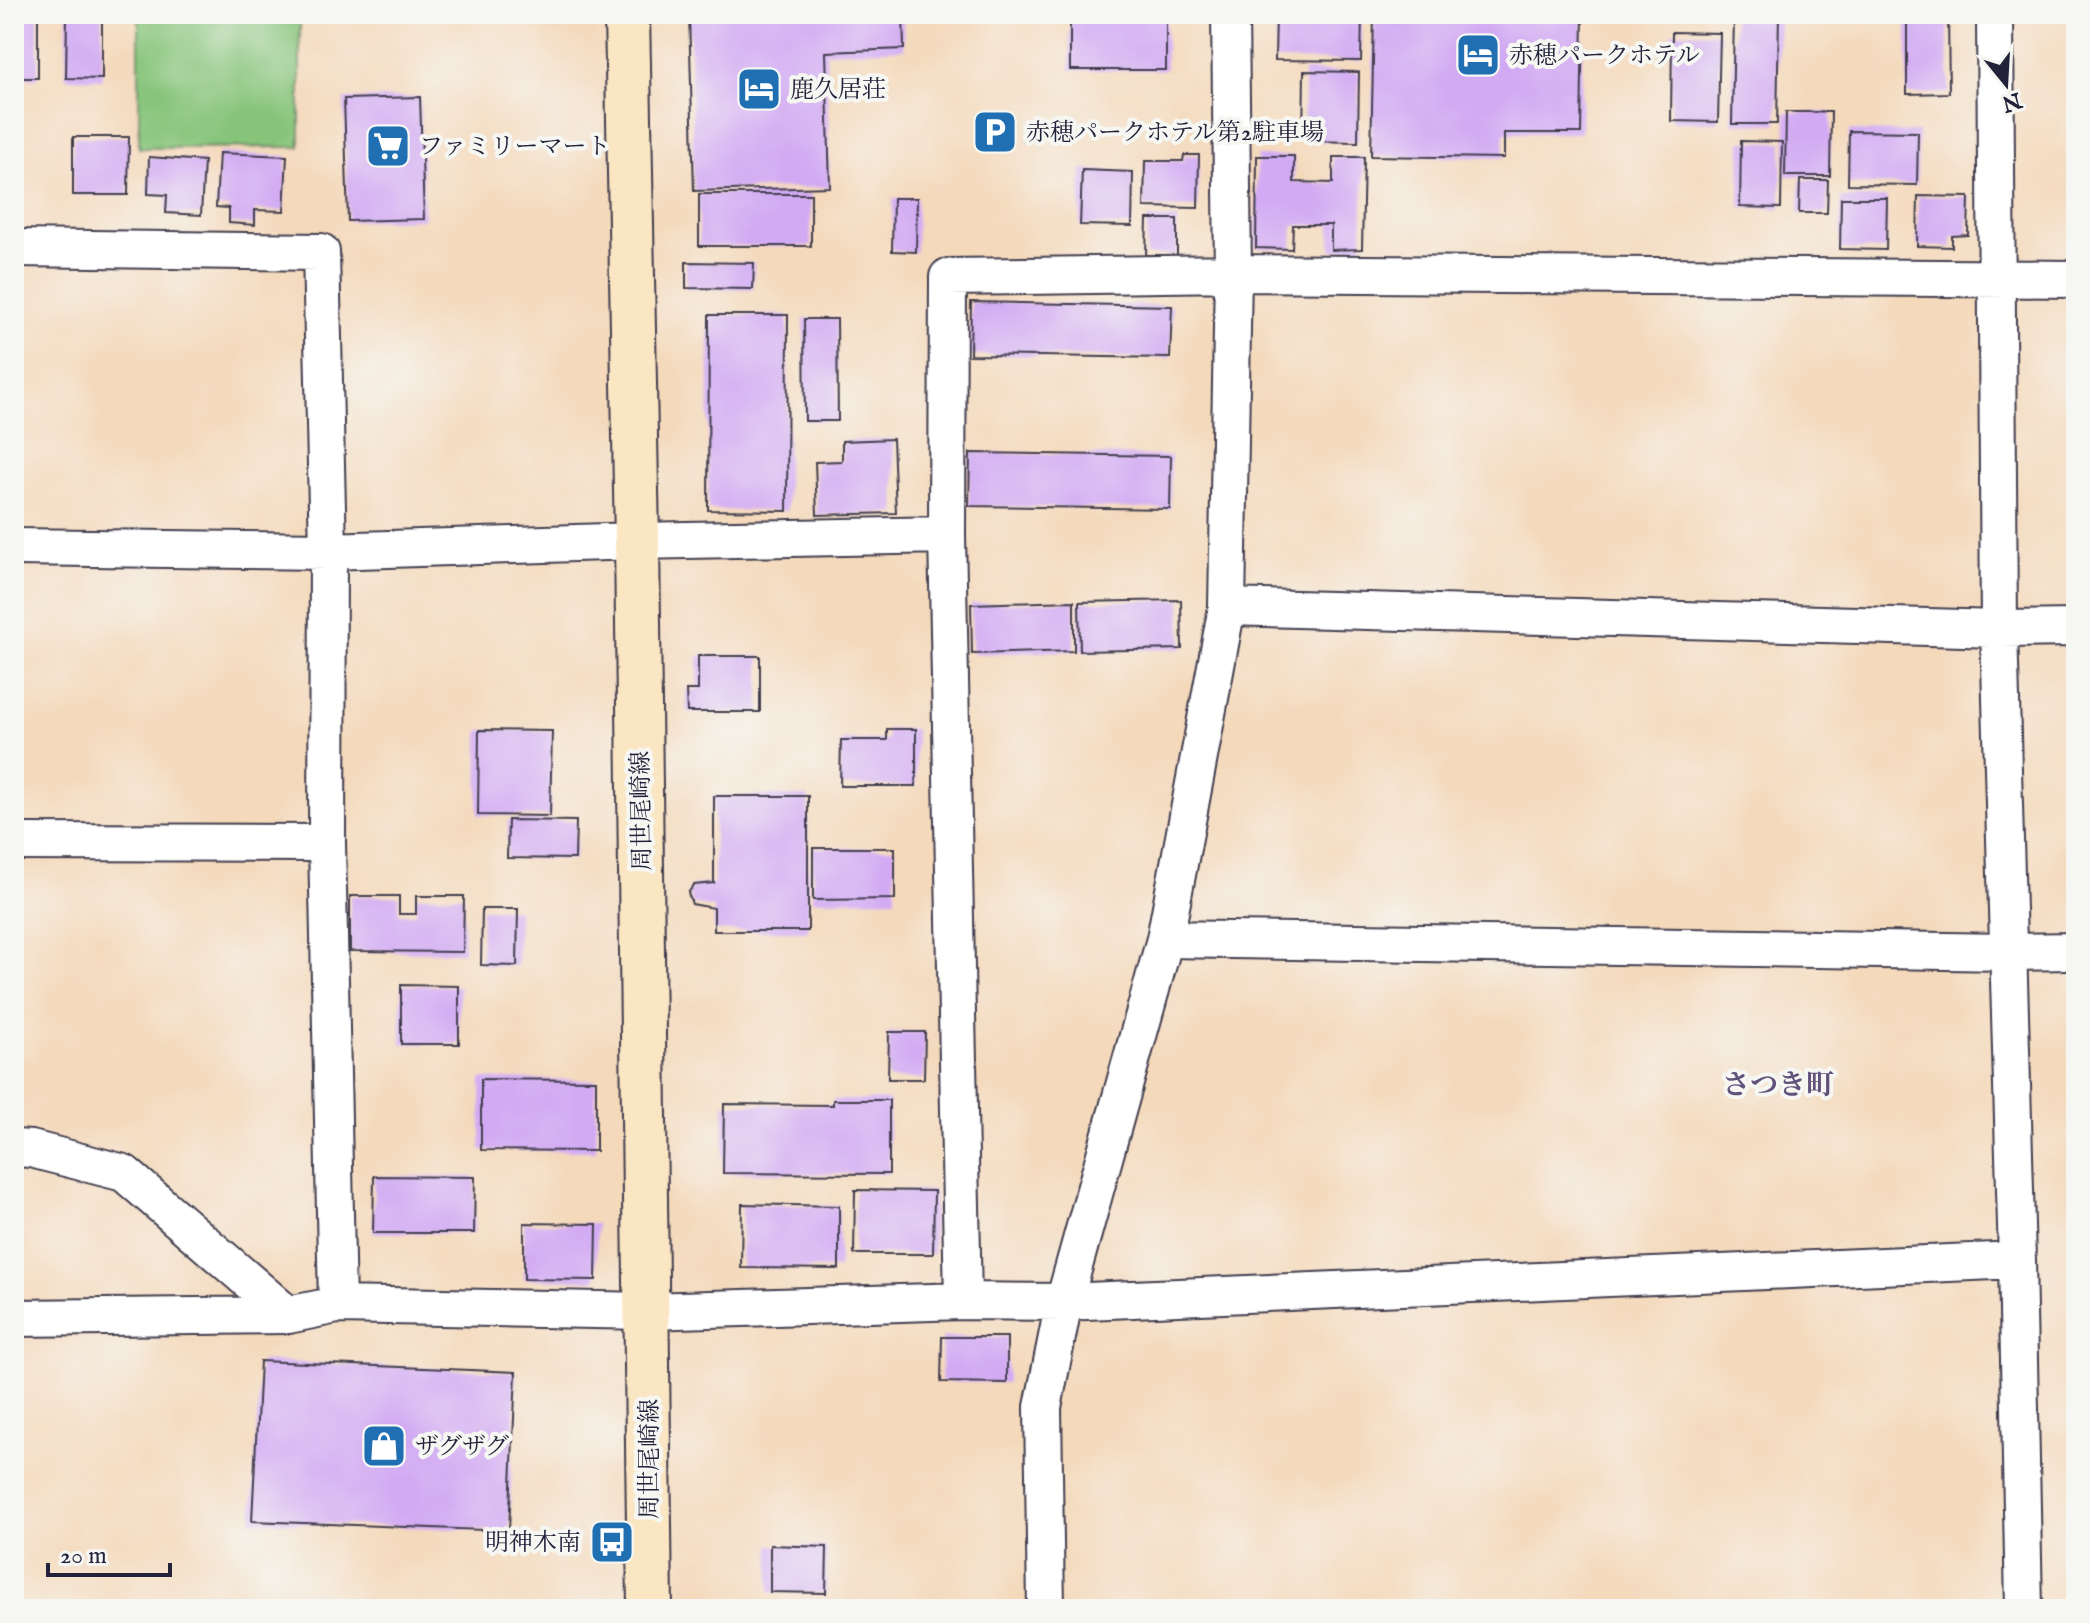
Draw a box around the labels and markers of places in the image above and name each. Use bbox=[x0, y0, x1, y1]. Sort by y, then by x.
hotel icon: 赤穂パークホテル bbox=[1454, 31, 1502, 79]
place label: 赤穂パークホテル bbox=[1509, 41, 1700, 72]
hotel icon: 鹿久居荘 bbox=[735, 65, 783, 113]
place label: 鹿久居荘 bbox=[790, 75, 886, 106]
parking icon: 赤穂パークホテル第2駐車場 bbox=[971, 108, 1019, 156]
place label: 赤穂パークホテル第2駐車場 bbox=[1026, 118, 1324, 149]
supermarket icon: ファミリーマート bbox=[364, 122, 412, 170]
place label: ファミリーマート bbox=[419, 132, 611, 163]
shop icon: ザグザグ bbox=[360, 1422, 408, 1470]
place label: ザグザグ bbox=[415, 1432, 509, 1463]
bus stop icon: 明神木南 bbox=[588, 1518, 636, 1566]
place label: 明神木南 bbox=[485, 1528, 581, 1559]

